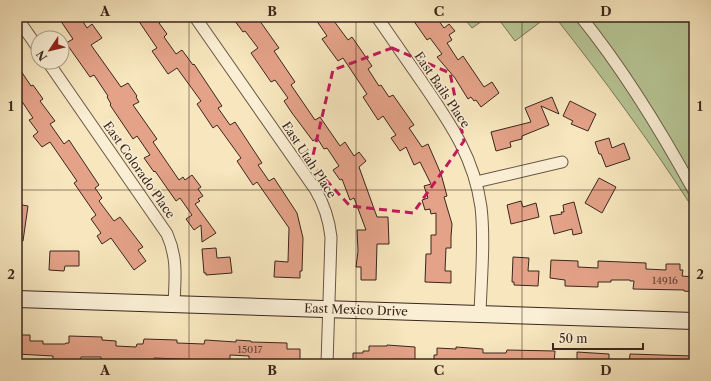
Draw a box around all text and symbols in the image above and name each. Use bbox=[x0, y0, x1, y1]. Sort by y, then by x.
text: A bbox=[99, 3, 111, 19]
text: B bbox=[267, 3, 277, 19]
text: C bbox=[434, 3, 444, 19]
text: D bbox=[600, 3, 612, 19]
north arrow bbox=[30, 30, 70, 70]
text: N bbox=[33, 47, 50, 64]
street label: East Bails Place bbox=[411, 49, 473, 131]
text: 1 bbox=[8, 98, 14, 114]
text: 1 bbox=[697, 98, 703, 114]
street label: East Colorado Place bbox=[100, 118, 179, 221]
street label: East Utah Place bbox=[279, 119, 340, 201]
text: 2 bbox=[7, 266, 15, 282]
text: 2 bbox=[696, 266, 704, 282]
house number: 14916 bbox=[652, 274, 678, 287]
street label: East Mexico Drive bbox=[304, 300, 409, 319]
scale bar bbox=[553, 325, 643, 351]
text: 50 m bbox=[559, 331, 588, 346]
house number: 15017 bbox=[237, 343, 263, 356]
text: A bbox=[99, 362, 111, 378]
text: B bbox=[267, 362, 277, 378]
text: C bbox=[434, 362, 444, 378]
text: D bbox=[600, 362, 612, 378]

